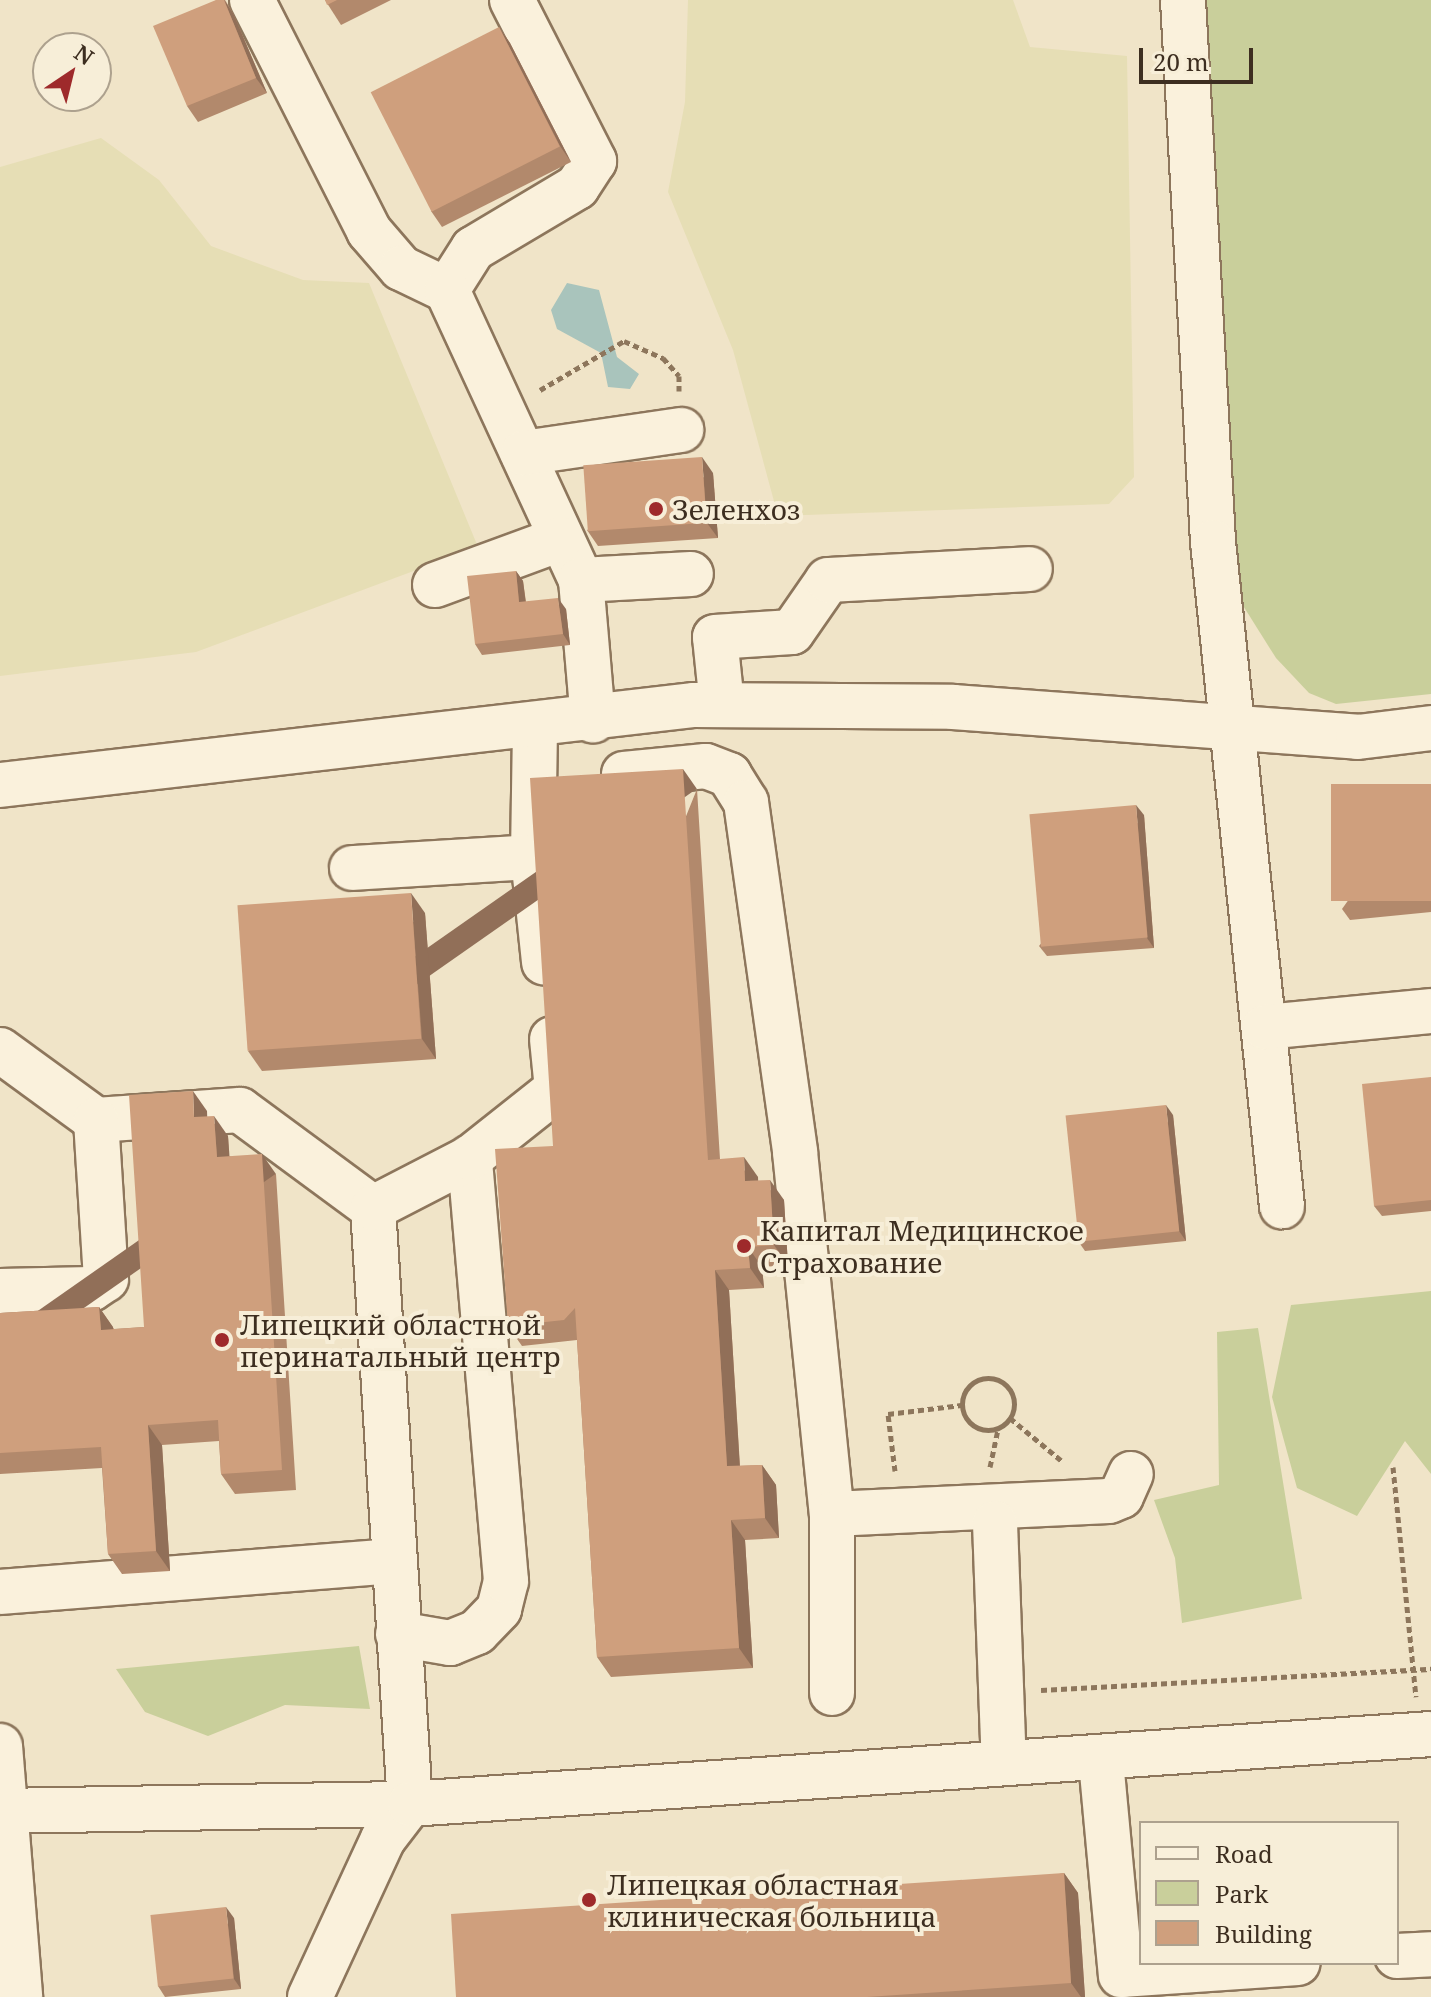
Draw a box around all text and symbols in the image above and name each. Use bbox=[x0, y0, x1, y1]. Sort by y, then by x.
north arrow bbox=[32, 32, 112, 112]
scale bar bbox=[1143, 32, 1257, 82]
text: N bbox=[69, 37, 100, 71]
text: 20 m bbox=[1153, 45, 1209, 78]
place label: Зеленхоз bbox=[672, 492, 800, 526]
marker: Зеленхоз bbox=[647, 500, 665, 518]
place label: Капитал Медицинское Страхование bbox=[760, 1213, 1084, 1279]
marker: Капитал Медицинское Страхование bbox=[735, 1237, 753, 1255]
place label: Липецкий областной перинатальный центр bbox=[240, 1307, 561, 1373]
marker: Липецкий областной перинатальный центр bbox=[211, 1329, 233, 1351]
legend bbox=[1139, 1821, 1399, 1965]
text: Road bbox=[1215, 1837, 1273, 1870]
place label: Липецкая областная клиническая больница bbox=[607, 1867, 936, 1933]
text: Park bbox=[1215, 1877, 1268, 1910]
marker: Липецкая областная клиническая больница bbox=[578, 1889, 600, 1911]
text: Building bbox=[1215, 1917, 1312, 1950]

